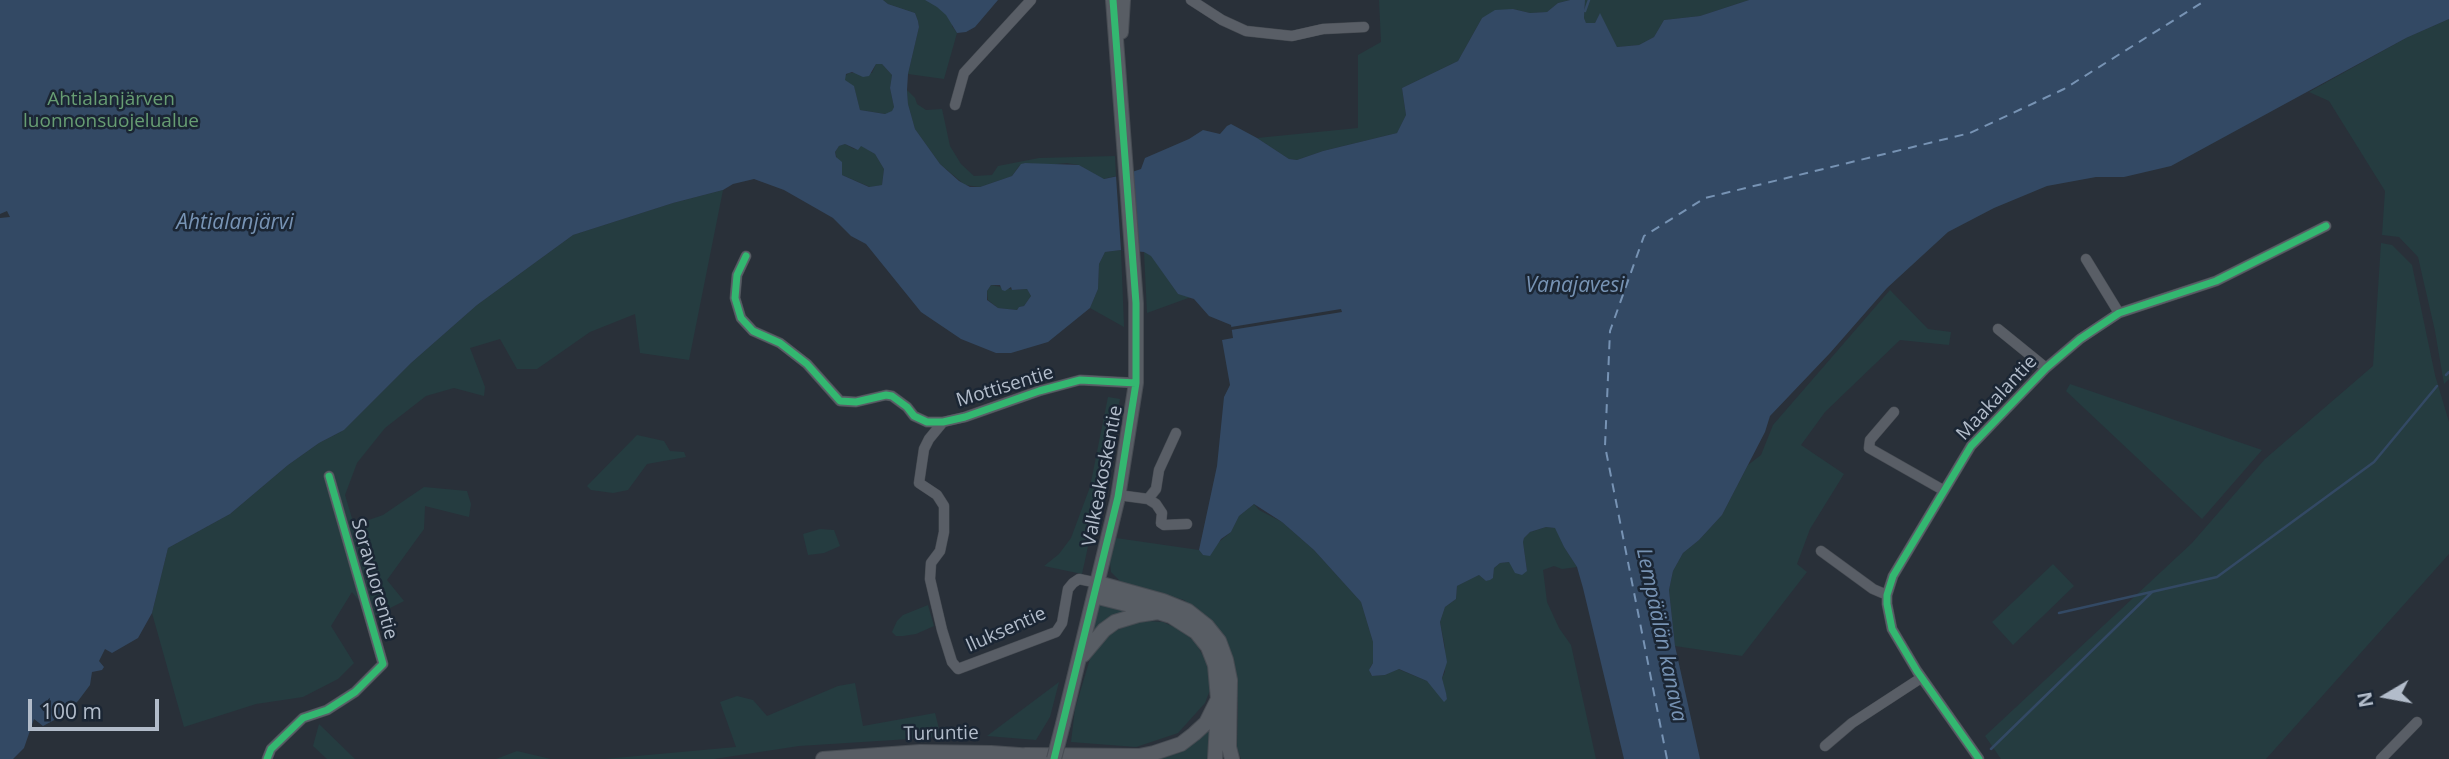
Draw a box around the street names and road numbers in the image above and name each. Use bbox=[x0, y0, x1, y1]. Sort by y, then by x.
street label: Maakalantie bbox=[1952, 351, 2042, 445]
street label: Mottisentie bbox=[954, 361, 1056, 413]
street label: Valkeakoskentie bbox=[1078, 404, 1128, 548]
street label: Soravuorentie bbox=[346, 516, 402, 642]
street label: Iluksentie bbox=[962, 602, 1050, 658]
street label: Turuntie bbox=[903, 722, 979, 746]

